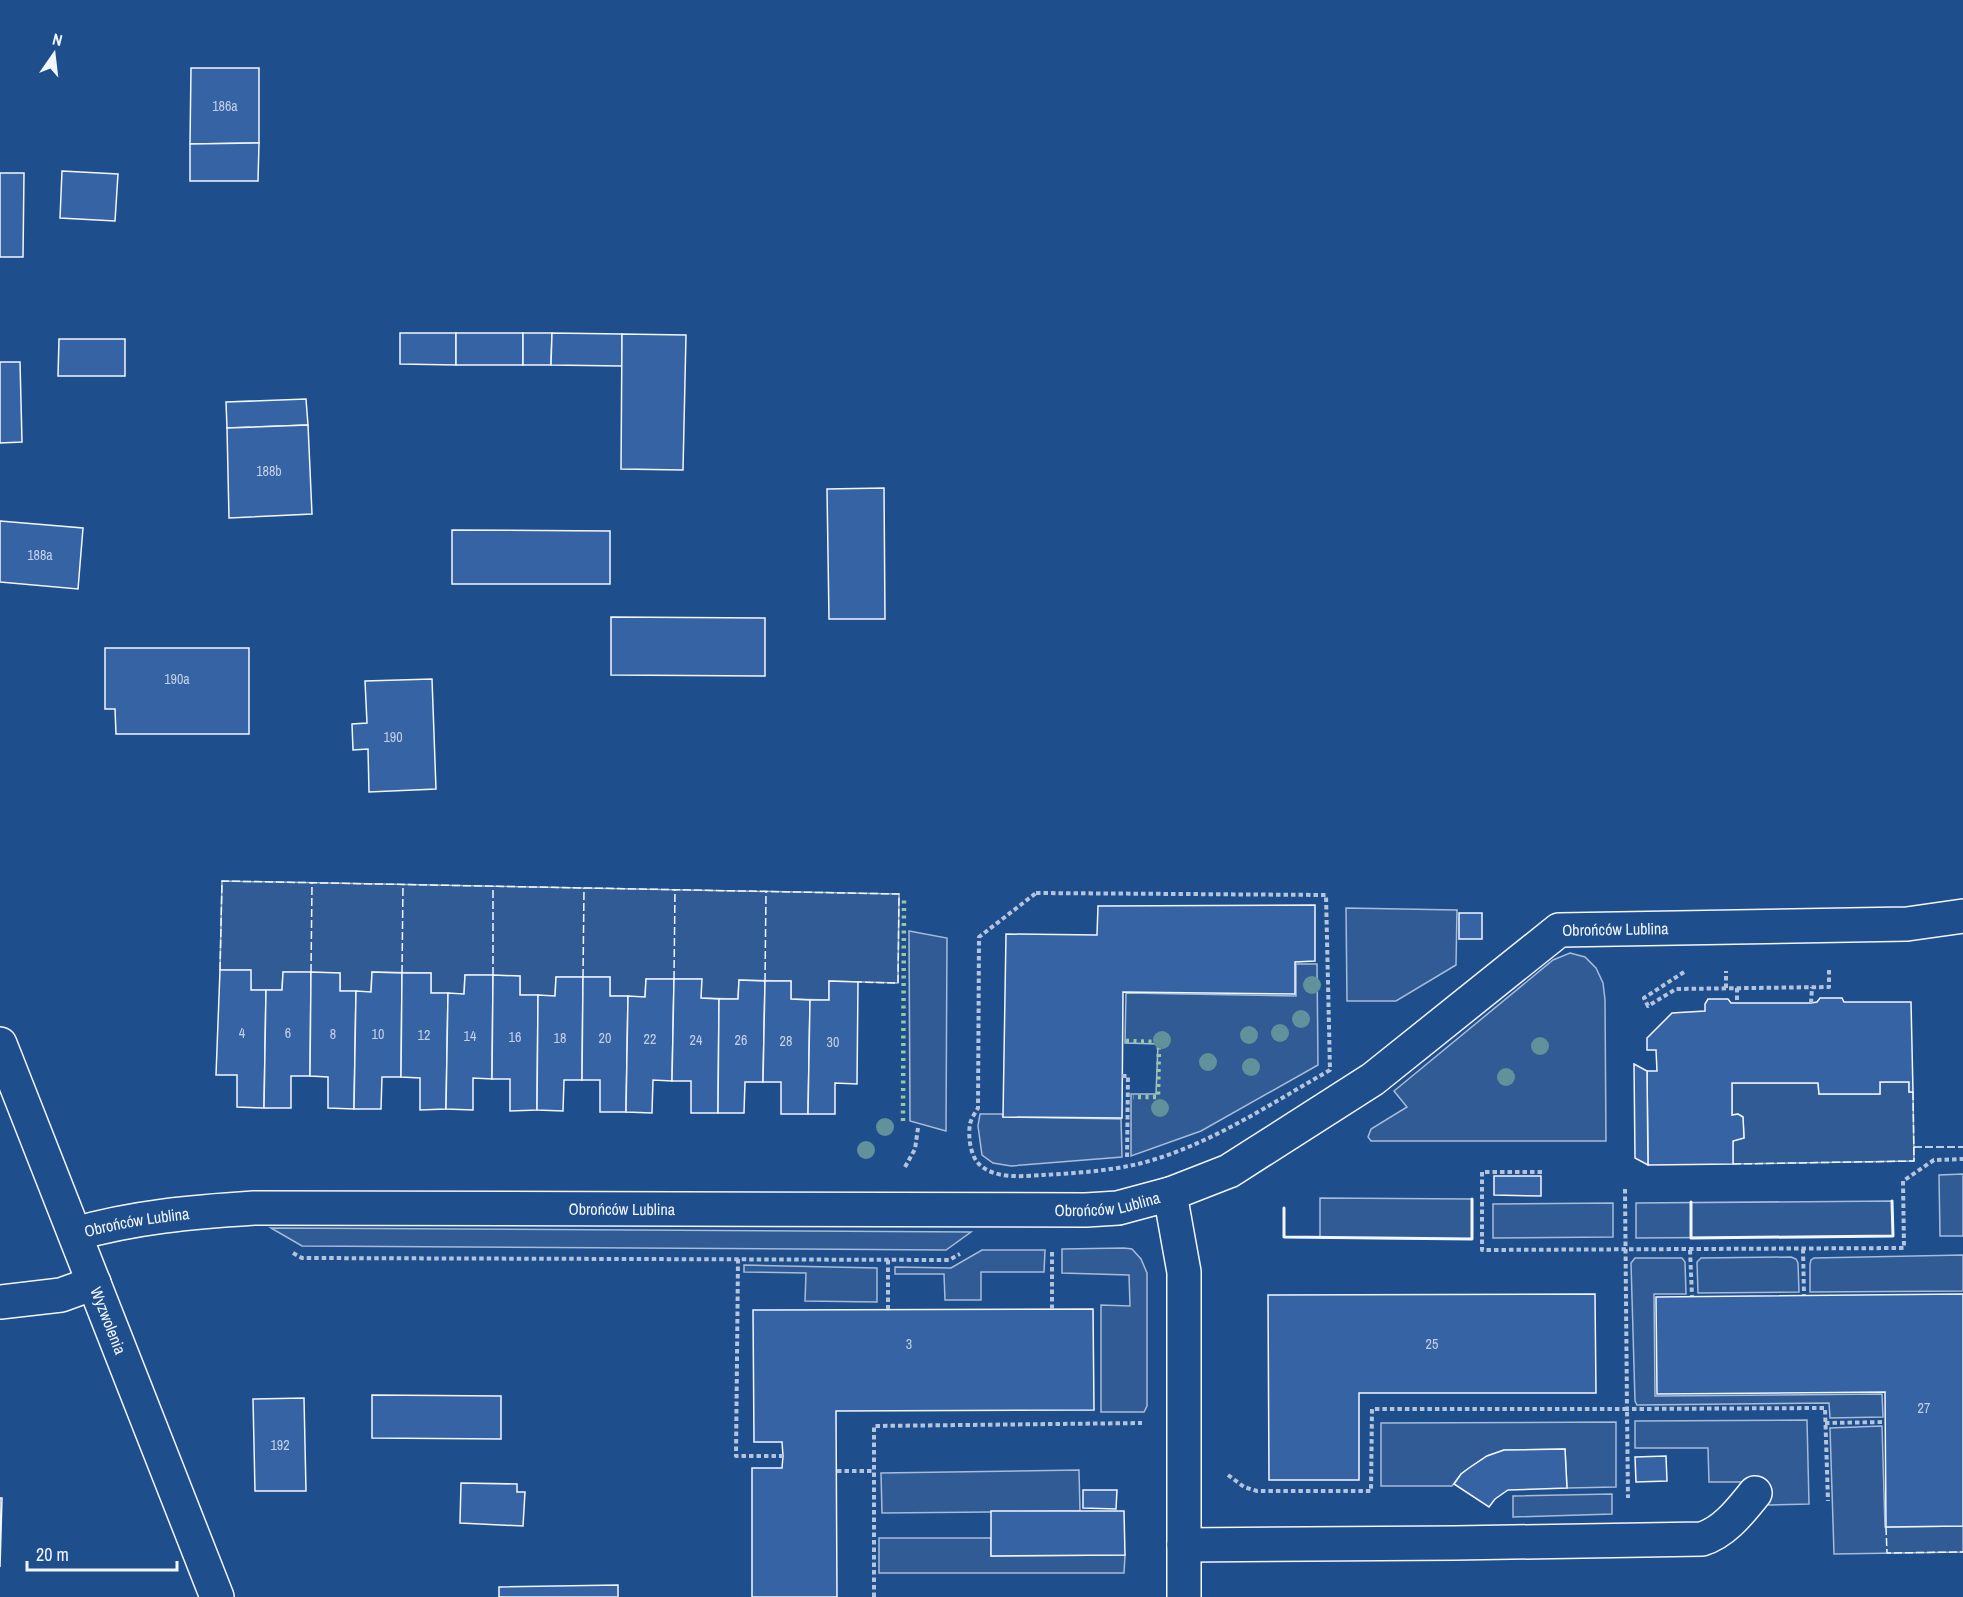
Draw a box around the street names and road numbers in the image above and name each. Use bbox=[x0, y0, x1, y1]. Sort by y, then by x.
street label: Obrońców Lublina bbox=[1562, 917, 1669, 941]
street label: Obrońców Lublina bbox=[1054, 1186, 1163, 1221]
street label: Obrońców Lublina bbox=[568, 1198, 676, 1220]
street label: Obrońców Lublina bbox=[82, 1202, 191, 1242]
street label: Wyzwolenia bbox=[85, 1284, 132, 1358]

